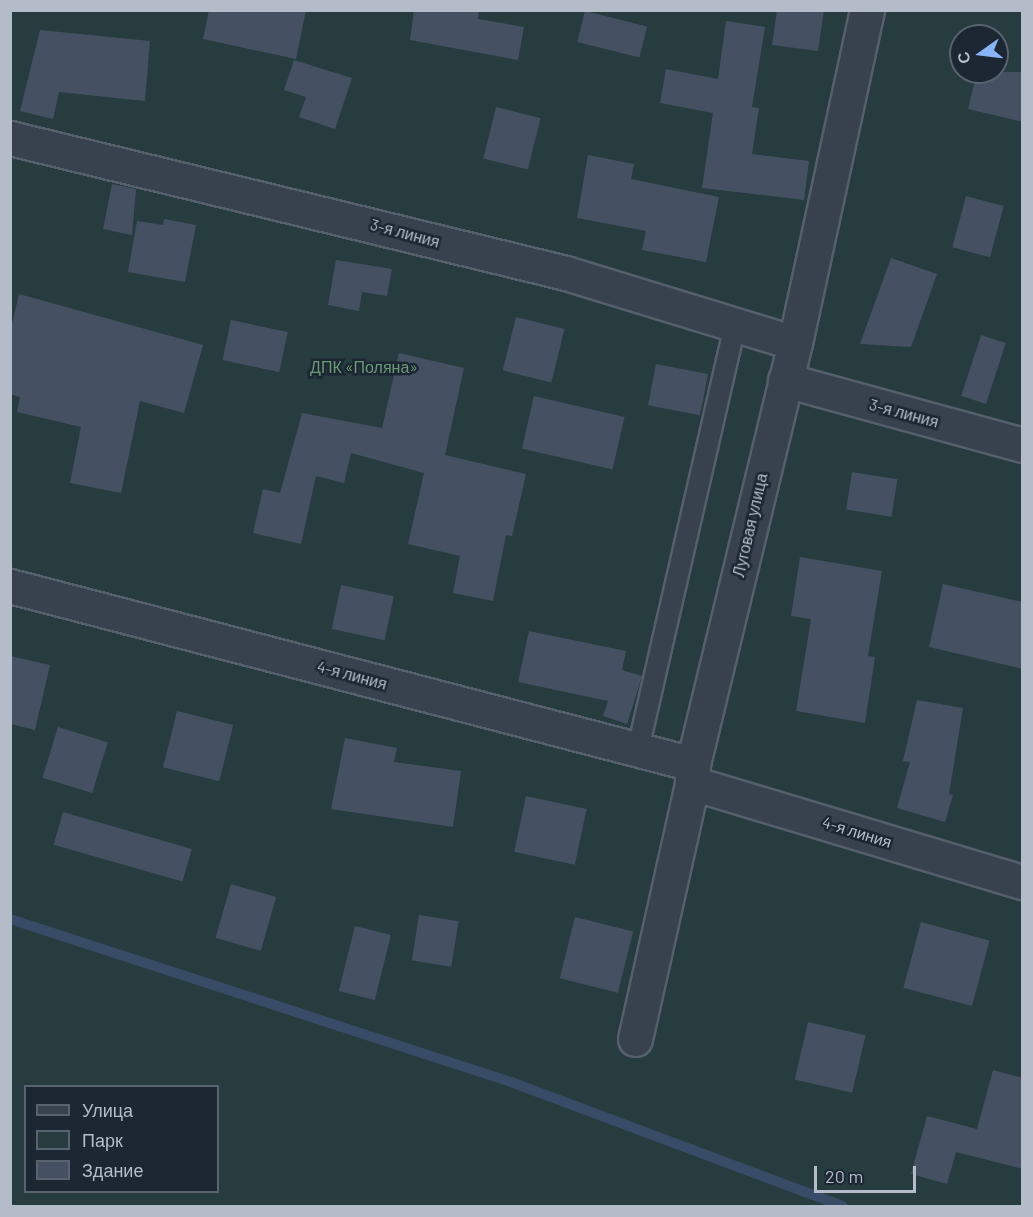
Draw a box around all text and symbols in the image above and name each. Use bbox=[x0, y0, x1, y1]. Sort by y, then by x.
north arrow bbox=[949, 24, 1009, 84]
text: С bbox=[952, 50, 974, 66]
street label: 3-я линия bbox=[368, 215, 442, 251]
park label: ДПК «Поляна» bbox=[310, 357, 418, 377]
street label: 3-я линия bbox=[867, 395, 941, 431]
street label: Луговая улица bbox=[729, 471, 771, 579]
street label: 4-я линия bbox=[315, 656, 389, 694]
street label: 4-я линия bbox=[820, 812, 894, 852]
legend bbox=[24, 1085, 219, 1193]
text: Улица bbox=[82, 1099, 133, 1121]
text: Парк bbox=[82, 1129, 123, 1151]
scale bar bbox=[817, 1154, 919, 1192]
text: Здание bbox=[82, 1159, 143, 1181]
text: 20 m bbox=[825, 1165, 863, 1187]

